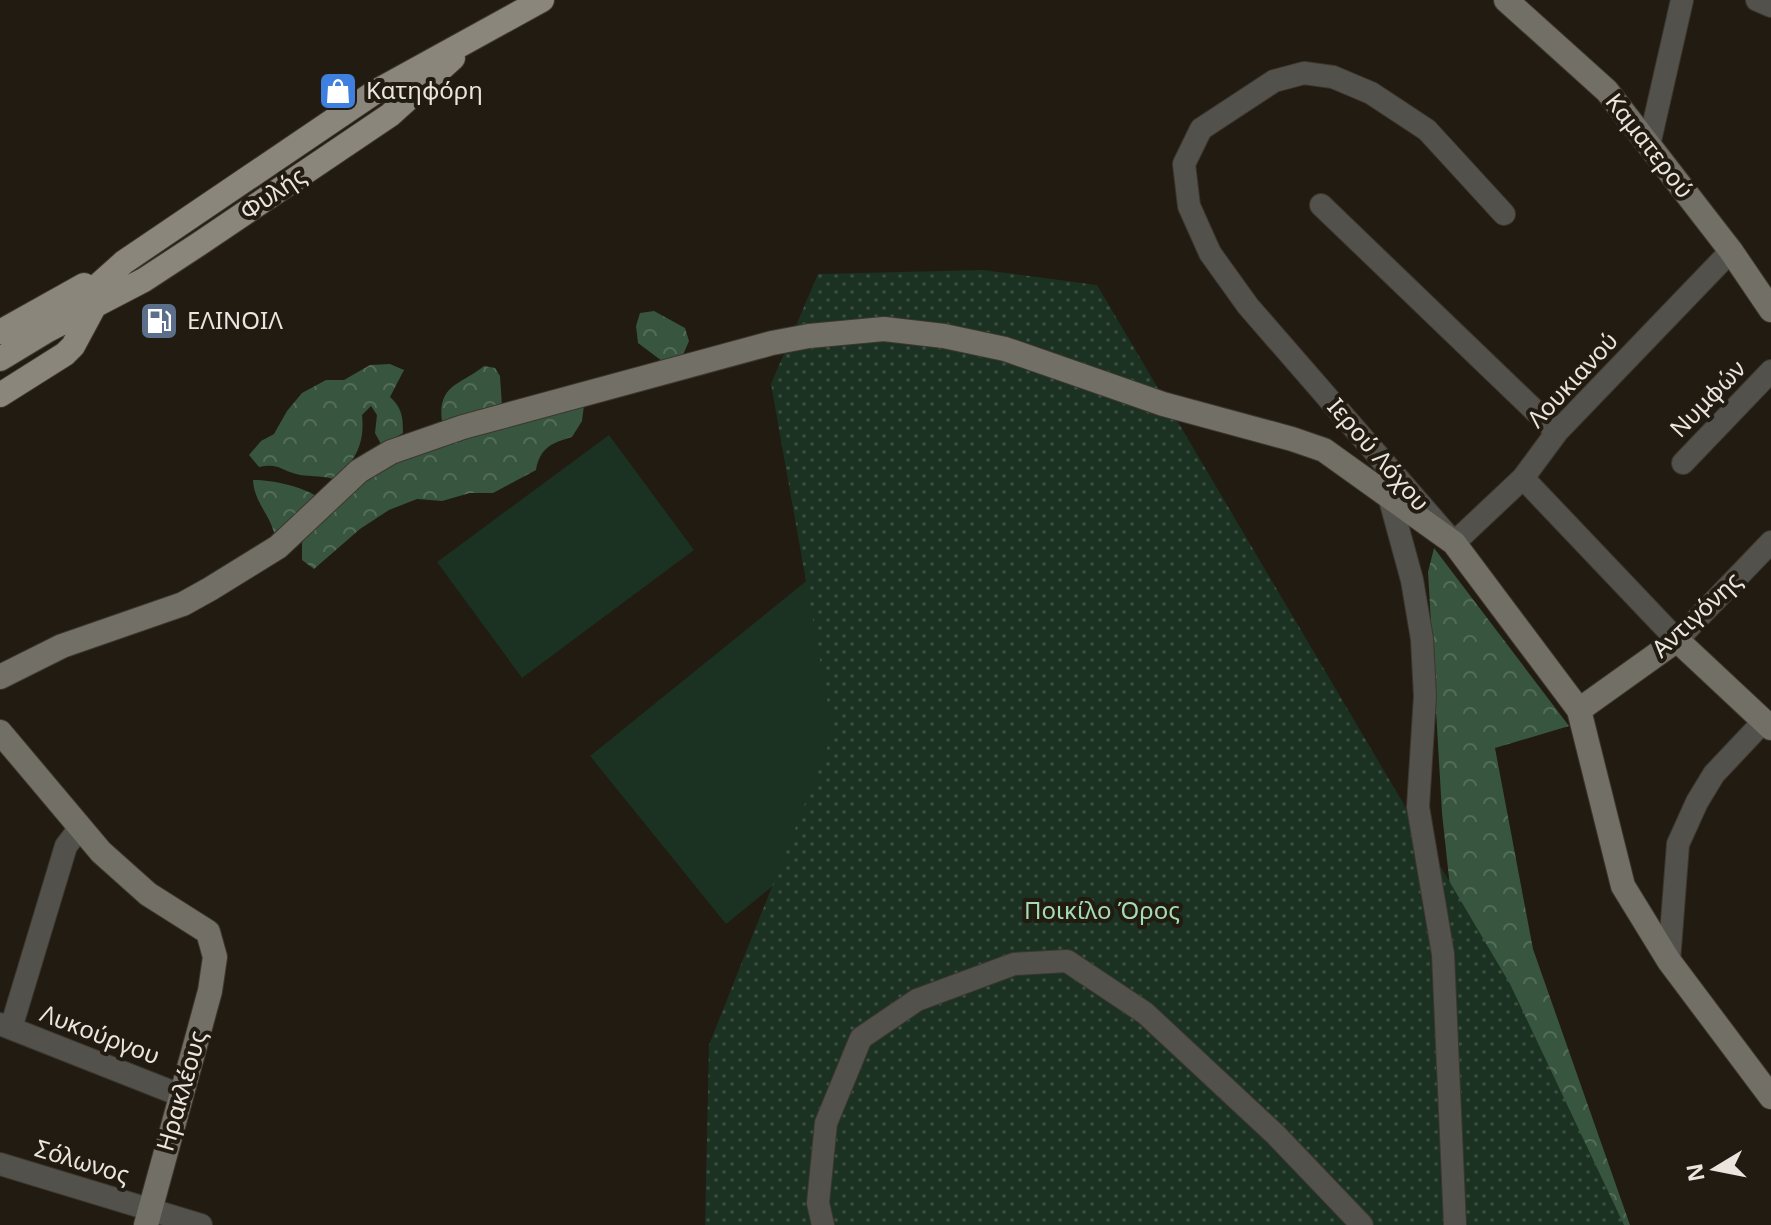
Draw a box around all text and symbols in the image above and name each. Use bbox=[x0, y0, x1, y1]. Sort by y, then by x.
shop icon: Κατηφόρη bbox=[317, 70, 359, 112]
place label: Κατηφόρη bbox=[366, 73, 483, 106]
street label: Καματερού bbox=[1599, 86, 1702, 205]
street label: Φυλής bbox=[233, 159, 311, 227]
fuel station icon: ΕΛΙΝΟΙΛ bbox=[138, 300, 180, 342]
place label: ΕΛΙΝΟΙΛ bbox=[187, 303, 283, 336]
street label: Λουκιανού bbox=[1519, 324, 1625, 434]
street label: Νυμφών bbox=[1662, 352, 1752, 444]
street label: Ιερού Λόχου bbox=[1321, 390, 1438, 518]
street label: Αντιγόνης bbox=[1644, 564, 1748, 664]
park label: Ποικίλο Όρος bbox=[1024, 893, 1180, 926]
street label: Λυκούργου bbox=[36, 996, 165, 1072]
street label: Ηρακλέους bbox=[148, 1026, 214, 1155]
north arrow bbox=[1675, 1129, 1755, 1209]
street label: Σόλωνος bbox=[31, 1131, 134, 1191]
text: N bbox=[1678, 1161, 1711, 1184]

